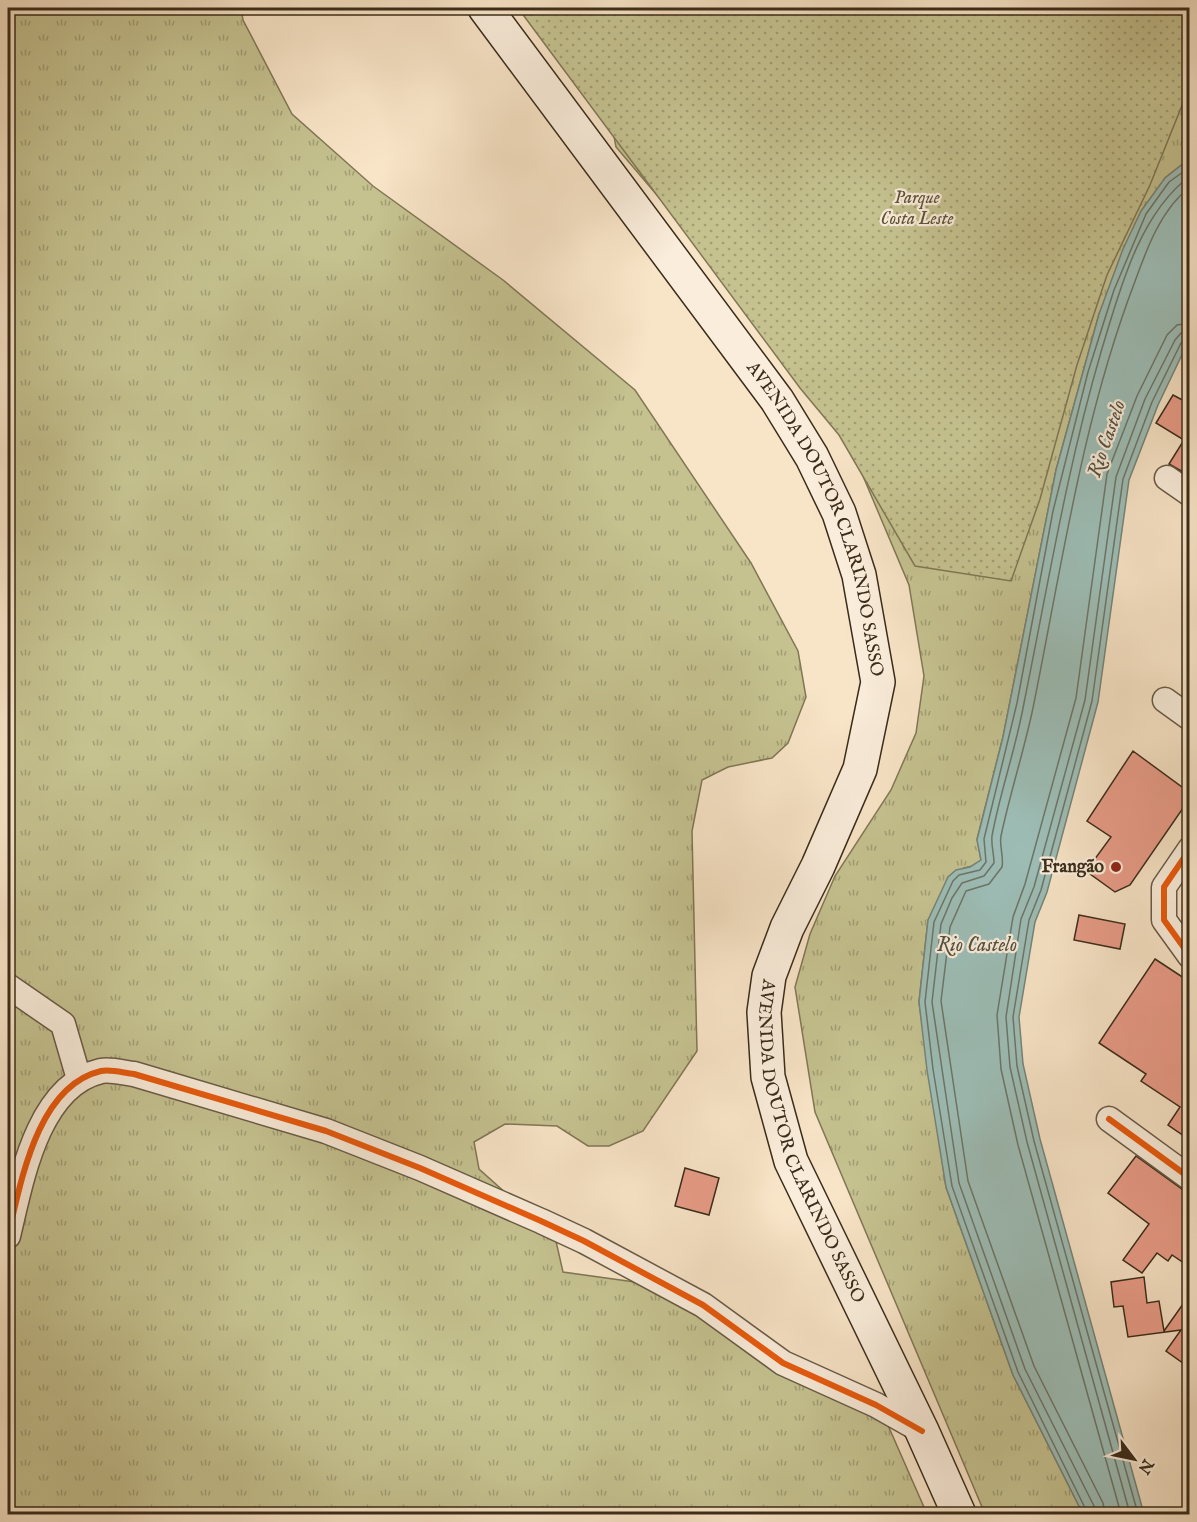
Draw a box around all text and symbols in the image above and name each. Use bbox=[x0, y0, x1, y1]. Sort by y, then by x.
park label: Parque Costa Leste bbox=[880, 187, 954, 231]
street label: AVENIDA DOUTOR CLARINDO SASSO bbox=[740, 356, 888, 679]
water label: Rio Castelo bbox=[1082, 397, 1132, 481]
place label: Frangão bbox=[1042, 856, 1104, 879]
marker: Frangão bbox=[1109, 860, 1123, 874]
water label: Rio Castelo bbox=[937, 933, 1017, 958]
street label: AVENIDA DOUTOR CLARINDO SASSO bbox=[752, 977, 870, 1307]
north arrow bbox=[1104, 1429, 1164, 1489]
text: N bbox=[1133, 1454, 1158, 1477]

